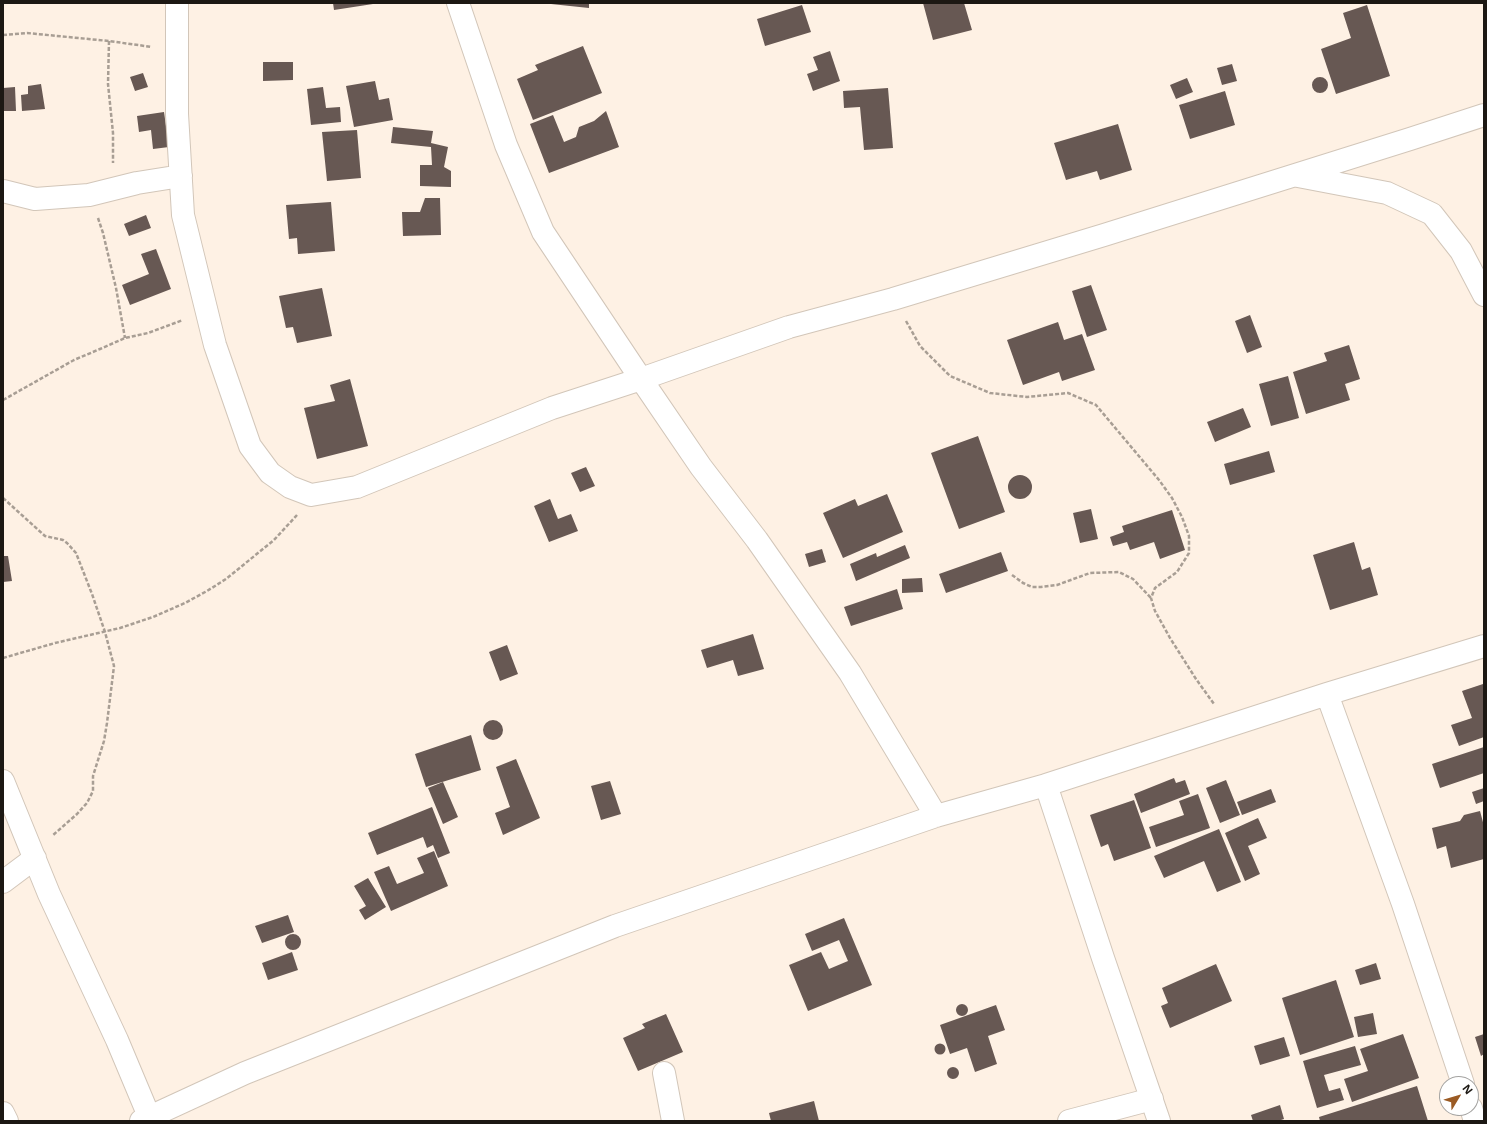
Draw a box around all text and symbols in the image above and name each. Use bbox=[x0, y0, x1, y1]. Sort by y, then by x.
north arrow bbox=[1439, 1076, 1479, 1116]
text: N bbox=[1459, 1081, 1477, 1097]

